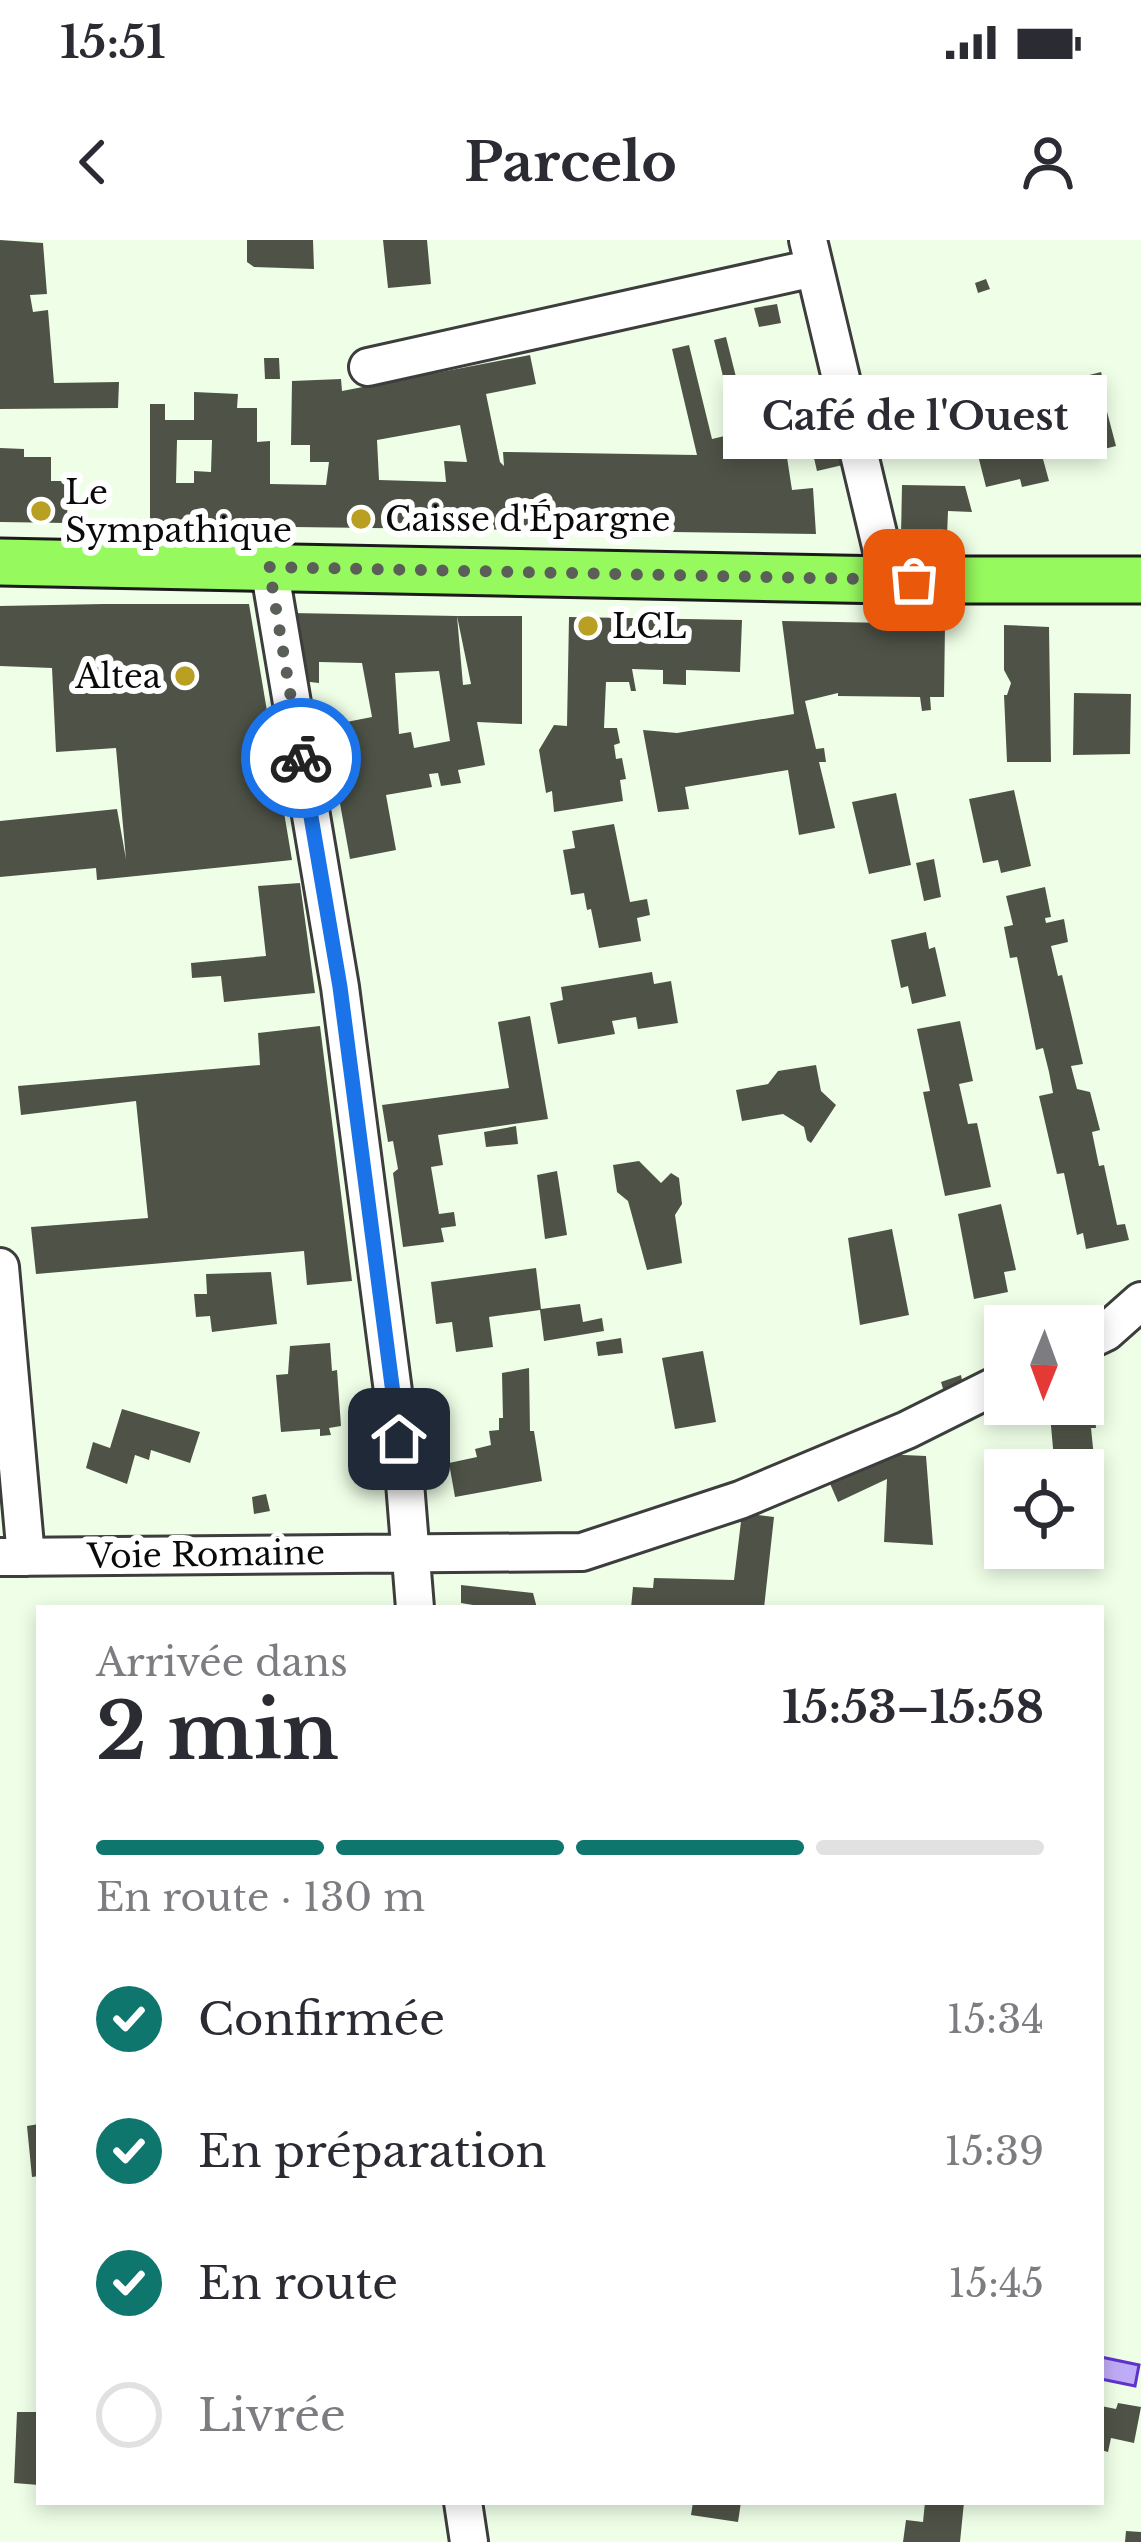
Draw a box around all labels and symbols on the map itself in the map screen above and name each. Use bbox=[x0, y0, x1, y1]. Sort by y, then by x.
callout: Café de l'Ouest bbox=[722, 376, 1106, 460]
place label: Le Sympathique bbox=[65, 472, 292, 551]
marker: Le Sympathique bbox=[28, 498, 54, 524]
place label: Caisse d'Épargne bbox=[385, 499, 671, 540]
marker: Caisse d'Épargne bbox=[348, 506, 374, 532]
pin bbox=[863, 529, 965, 631]
place label: LCL bbox=[612, 606, 686, 647]
marker: LCL bbox=[575, 613, 601, 639]
place label: Altea bbox=[74, 656, 162, 697]
marker: Altea bbox=[172, 663, 198, 689]
courier bbox=[241, 698, 361, 818]
north arrow bbox=[984, 1305, 1104, 1425]
pin bbox=[348, 1388, 450, 1490]
street label: Voie Romaine bbox=[86, 1532, 325, 1577]

